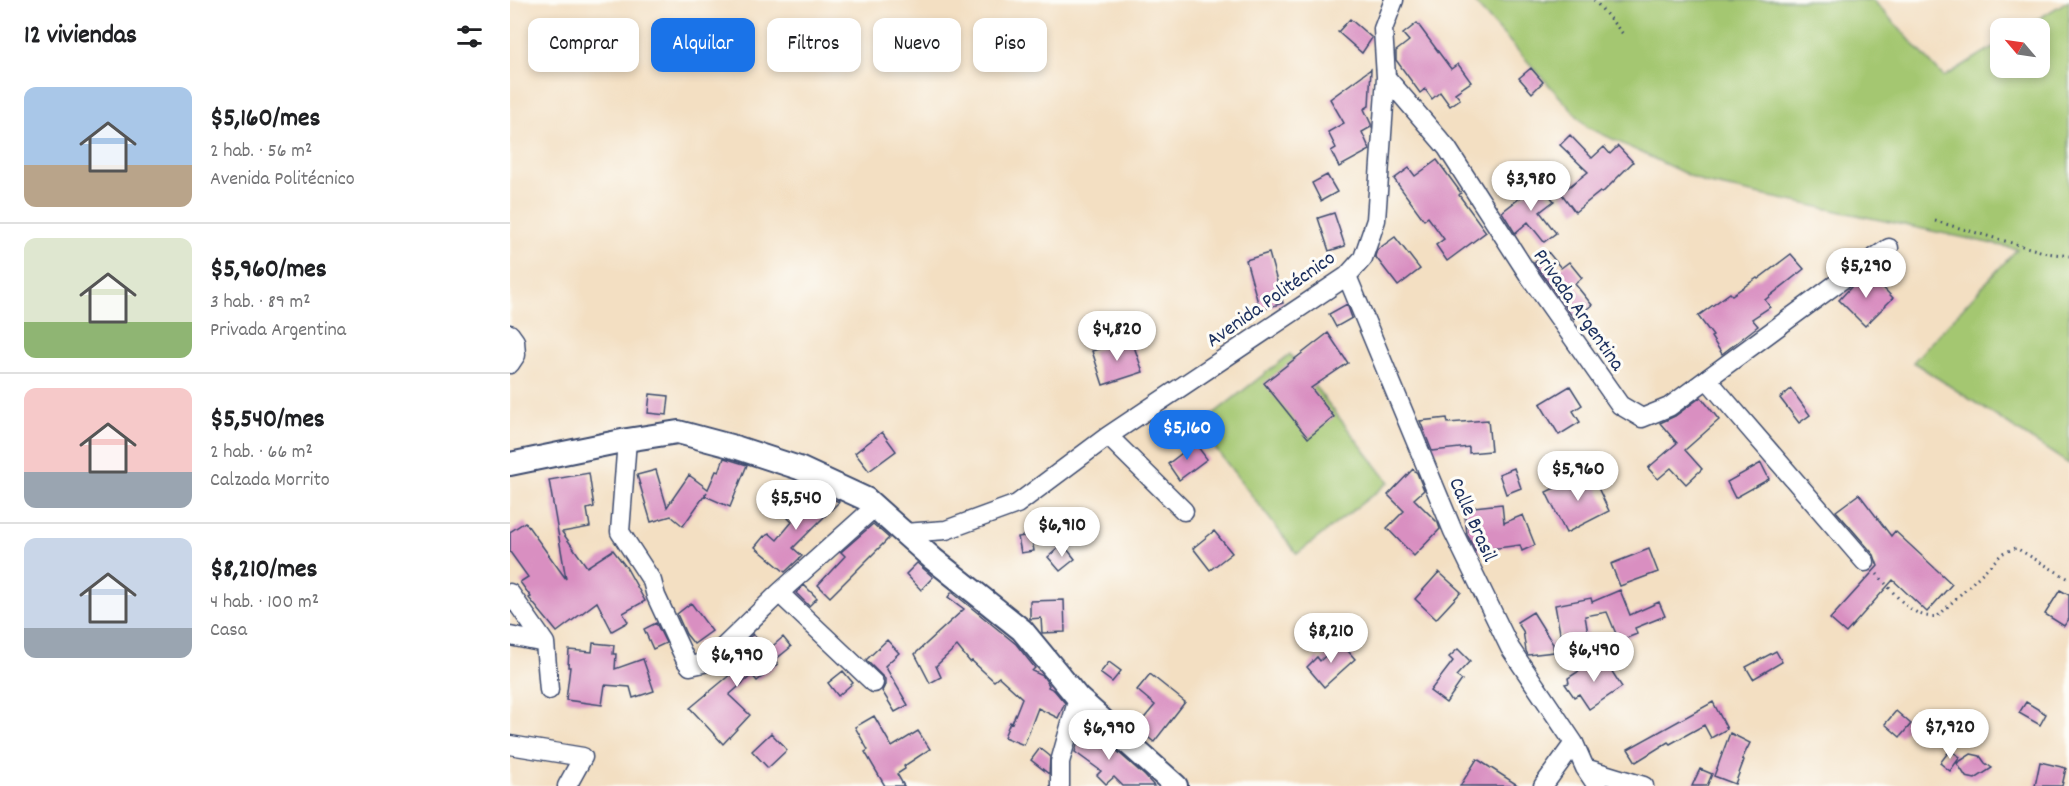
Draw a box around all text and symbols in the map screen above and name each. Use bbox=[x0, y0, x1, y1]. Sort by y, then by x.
text: 12 viviendas bbox=[24, 18, 137, 55]
chip: Comprar bbox=[528, 18, 639, 72]
chip: Alquilar bbox=[651, 18, 755, 72]
chip: Filtros bbox=[767, 18, 861, 72]
chip: Nuevo bbox=[873, 18, 961, 72]
chip: Piso bbox=[973, 18, 1047, 72]
north arrow bbox=[1990, 18, 2050, 78]
map controls bbox=[1990, 18, 2050, 78]
icon: filters bbox=[453, 20, 486, 53]
text: $5,160/mes bbox=[210, 101, 320, 138]
icon: home bbox=[72, 111, 144, 183]
text: 2 hab. · 56 m² bbox=[210, 138, 312, 166]
pin: $3,980 bbox=[1482, 161, 1580, 212]
text: Avenida Politécnico bbox=[210, 166, 355, 194]
text: $3,980 bbox=[1506, 166, 1556, 194]
street label: Privada Argentina bbox=[1524, 244, 1631, 379]
street label: Avenida Politécnico bbox=[1201, 245, 1343, 356]
pin: $5,290 bbox=[1817, 248, 1915, 299]
text: $5,960/mes bbox=[210, 252, 327, 289]
text: $5,290 bbox=[1840, 253, 1892, 281]
icon: home bbox=[72, 262, 144, 334]
text: 3 hab. · 89 m² bbox=[210, 289, 311, 317]
pin: $4,820 bbox=[1068, 311, 1166, 362]
text: $4,820 bbox=[1092, 316, 1142, 344]
text: Privada Argentina bbox=[210, 317, 346, 345]
text: $5,540/mes bbox=[210, 402, 325, 439]
pin: $5,160 bbox=[1138, 410, 1236, 461]
icon: home bbox=[72, 412, 144, 484]
text: $5,160 bbox=[1163, 415, 1211, 443]
text: 2 hab. · 66 m² bbox=[210, 439, 313, 467]
pin: $5,960 bbox=[1529, 451, 1627, 502]
text: $5,960 bbox=[1551, 456, 1605, 484]
text: Calzada Morrito bbox=[210, 467, 330, 495]
street label: Calle Brasil bbox=[1439, 473, 1503, 567]
pin: $5,540 bbox=[747, 480, 845, 531]
text: $5,540 bbox=[770, 485, 822, 513]
pin: $6,910 bbox=[1013, 507, 1111, 558]
text: $6,910 bbox=[1038, 512, 1086, 540]
text: $8,210/mes bbox=[210, 552, 317, 589]
icon: home bbox=[72, 562, 144, 634]
text: 4 hab. · 100 m² bbox=[210, 589, 319, 617]
pin: $8,210 bbox=[1282, 613, 1380, 664]
text: Casa bbox=[210, 617, 247, 645]
text: $8,210 bbox=[1308, 618, 1354, 646]
pin: $6,490 bbox=[1545, 632, 1643, 683]
pin: $6,990 bbox=[688, 637, 786, 688]
text: $6,490 bbox=[1568, 637, 1620, 665]
text: $6,990 bbox=[711, 642, 763, 670]
pin: $7,920 bbox=[1901, 709, 1999, 760]
pin: $6,990 bbox=[1060, 710, 1158, 761]
text: $7,920 bbox=[1925, 714, 1975, 742]
text: $6,990 bbox=[1083, 715, 1135, 743]

